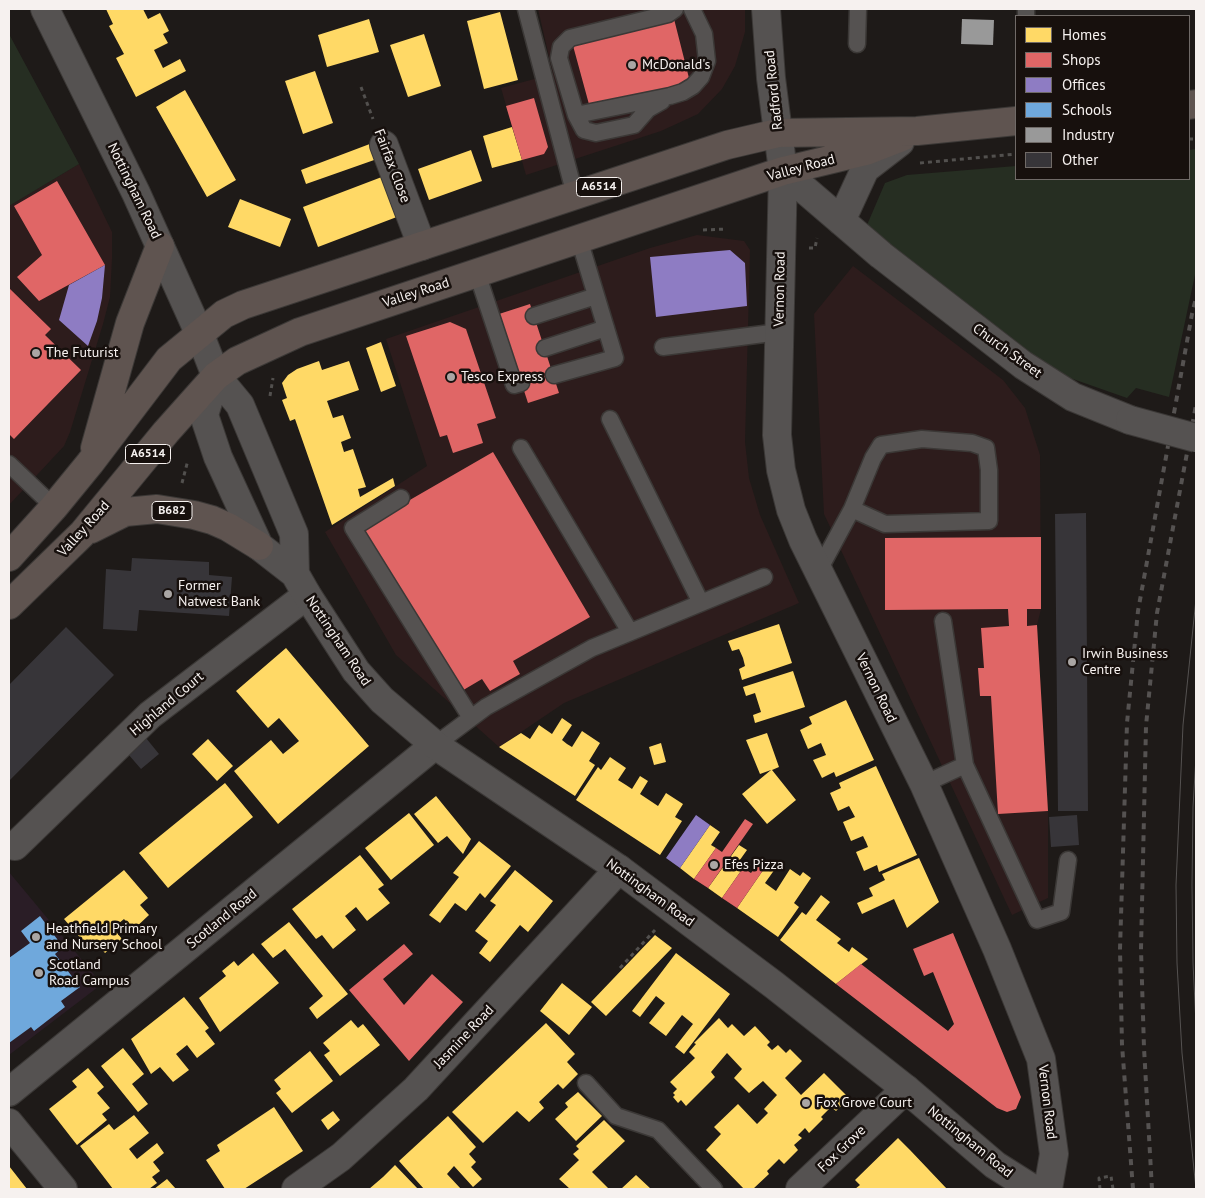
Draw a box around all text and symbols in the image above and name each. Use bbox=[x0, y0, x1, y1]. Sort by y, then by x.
legend bbox=[1015, 15, 1190, 180]
text: Homes bbox=[1062, 25, 1106, 44]
street label: Radford Road bbox=[761, 49, 787, 131]
text: Shops bbox=[1062, 50, 1101, 69]
place label: McDonald's bbox=[642, 57, 710, 73]
marker: McDonald's bbox=[626, 59, 638, 71]
text: Offices bbox=[1062, 75, 1106, 94]
text: Schools bbox=[1062, 100, 1112, 119]
text: Industry bbox=[1062, 125, 1114, 144]
street label: Fairfax Close bbox=[370, 127, 414, 205]
street label: Nottingham Road bbox=[104, 140, 164, 242]
text: Other bbox=[1062, 150, 1098, 169]
street label: Valley Road bbox=[765, 151, 837, 185]
road number: A6514 bbox=[576, 178, 622, 196]
street label: Vernon Road bbox=[771, 251, 789, 327]
street label: Valley Road bbox=[381, 274, 451, 312]
street label: Church Street bbox=[969, 320, 1045, 382]
place label: The Futurist bbox=[46, 345, 119, 361]
marker: The Futurist bbox=[30, 347, 42, 359]
place label: Tesco Express bbox=[461, 369, 543, 385]
marker: Tesco Express bbox=[445, 371, 457, 383]
road number: A6514 bbox=[126, 444, 170, 464]
street label: Valley Road bbox=[55, 498, 113, 560]
road number: B682 bbox=[152, 502, 192, 520]
place label: Former Natwest Bank bbox=[178, 578, 260, 610]
marker: Former Natwest Bank bbox=[162, 588, 174, 600]
street label: Nottingham Road bbox=[302, 593, 374, 689]
place label: Irwin Business Centre bbox=[1082, 646, 1168, 679]
street label: Vernon Road bbox=[852, 651, 900, 725]
marker: Irwin Business Centre bbox=[1066, 656, 1078, 668]
street label: Highland Court bbox=[127, 668, 207, 740]
street label: Nottingham Road bbox=[603, 855, 697, 931]
place label: Efes Pizza bbox=[724, 857, 784, 873]
marker: Efes Pizza bbox=[708, 859, 720, 871]
street label: Scotland Road bbox=[184, 886, 260, 952]
place label: Heathfield Primary and Nursery School bbox=[46, 921, 162, 954]
marker: Heathfield Primary and Nursery School bbox=[30, 931, 42, 943]
place label: Scotland Road Campus bbox=[49, 957, 129, 990]
marker: Scotland Road Campus bbox=[33, 967, 45, 979]
street label: Jasmine Road bbox=[431, 1002, 497, 1072]
street label: Vernon Road bbox=[1034, 1064, 1060, 1140]
place label: Fox Grove Court bbox=[816, 1095, 912, 1111]
marker: Fox Grove Court bbox=[800, 1097, 812, 1109]
street label: Nottingham Road bbox=[924, 1103, 1016, 1181]
street label: Fox Grove bbox=[815, 1122, 869, 1176]

